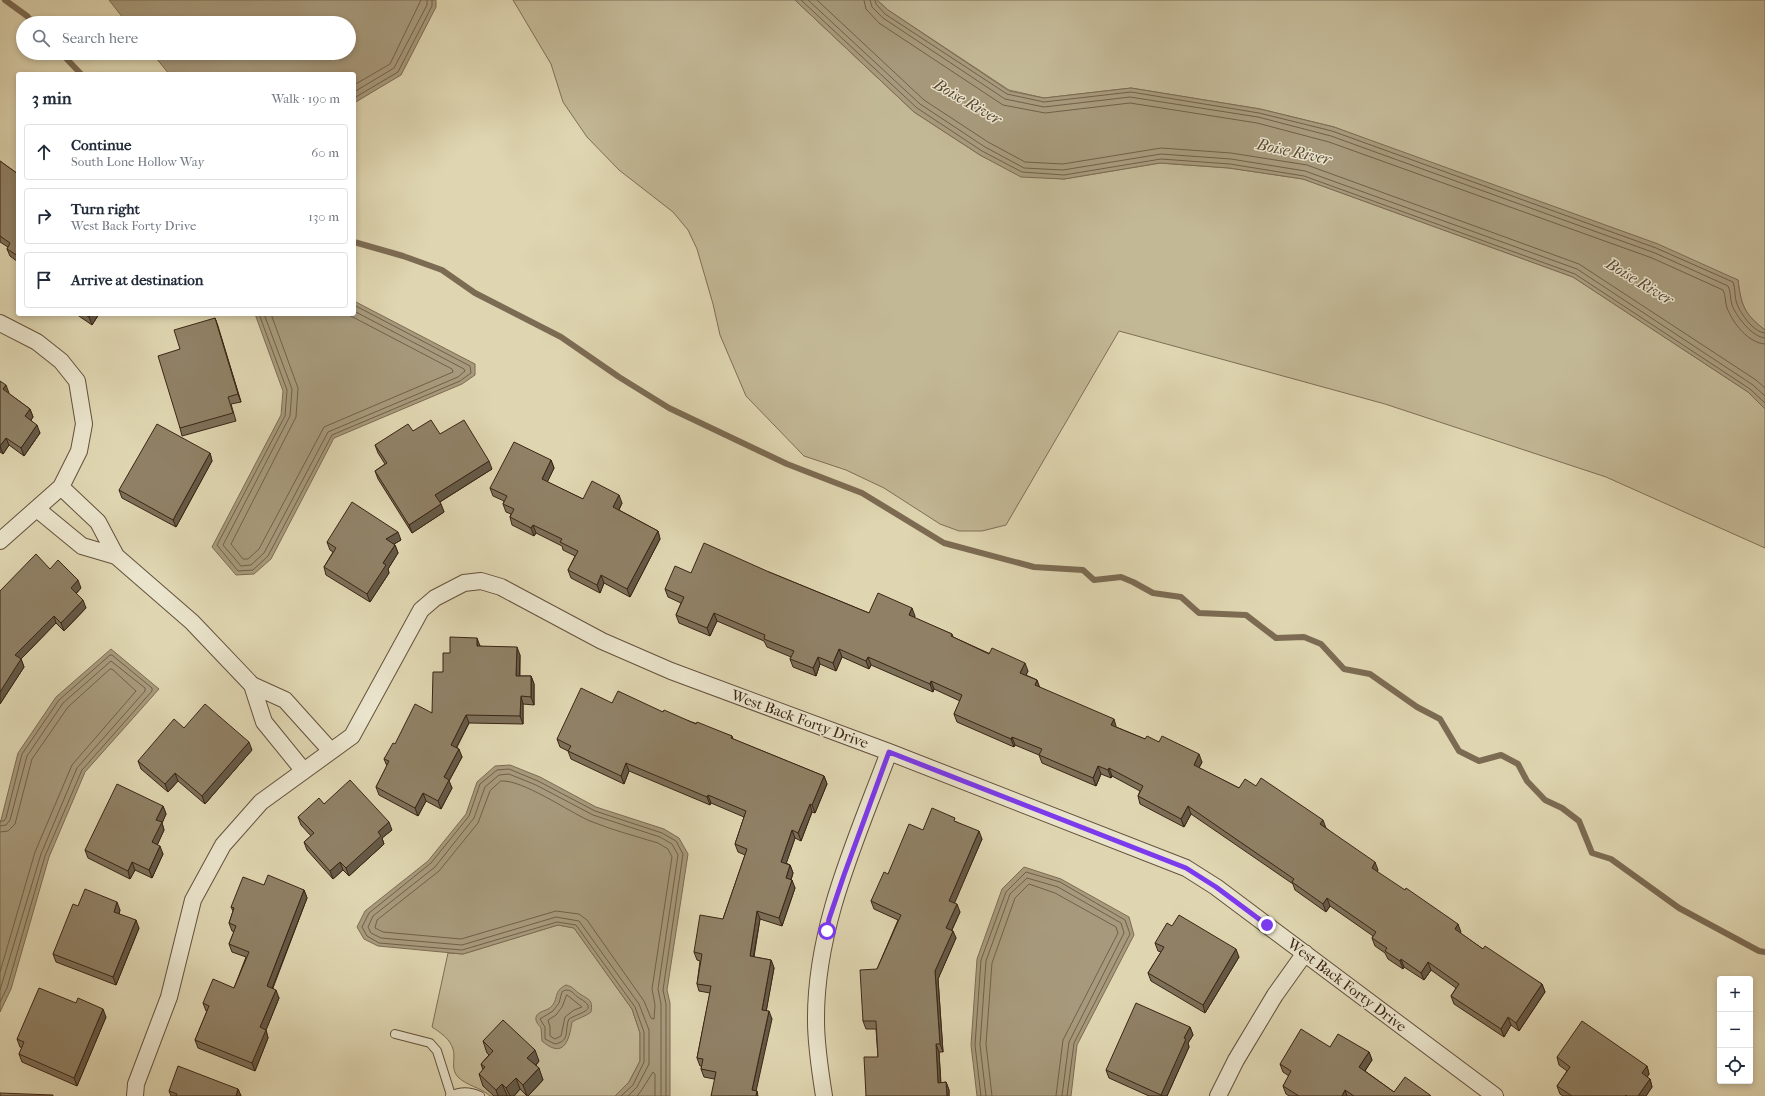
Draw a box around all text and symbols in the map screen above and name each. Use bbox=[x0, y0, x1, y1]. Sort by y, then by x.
search box bbox=[16, 16, 356, 60]
icon: search bbox=[30, 27, 52, 49]
text: Search here bbox=[62, 29, 138, 47]
water label: Boise River bbox=[930, 74, 1007, 129]
text: 3 min bbox=[32, 88, 72, 108]
text: Walk · 190 m bbox=[271, 91, 340, 106]
water label: Boise River bbox=[1254, 134, 1334, 169]
text: Continue bbox=[71, 136, 131, 154]
icon: ahead bbox=[33, 141, 55, 163]
text: 60 m bbox=[311, 145, 339, 160]
text: South Lone Hollow Way bbox=[71, 154, 204, 169]
text: Turn right bbox=[71, 200, 140, 218]
icon: right bbox=[33, 205, 55, 227]
text: 130 m bbox=[308, 209, 339, 224]
text: West Back Forty Drive bbox=[71, 218, 196, 233]
water label: Boise River bbox=[1602, 253, 1678, 310]
icon: arrive bbox=[33, 269, 55, 291]
text: Arrive at destination bbox=[71, 271, 203, 289]
street label: West Back Forty Drive bbox=[728, 685, 872, 752]
route end bbox=[1258, 916, 1276, 934]
route start bbox=[818, 922, 836, 940]
street label: West Back Forty Drive bbox=[1283, 934, 1411, 1036]
map controls bbox=[1717, 976, 1753, 1084]
button: + bbox=[1717, 976, 1753, 1012]
button: − bbox=[1717, 1012, 1753, 1048]
button: locate bbox=[1717, 1048, 1753, 1084]

